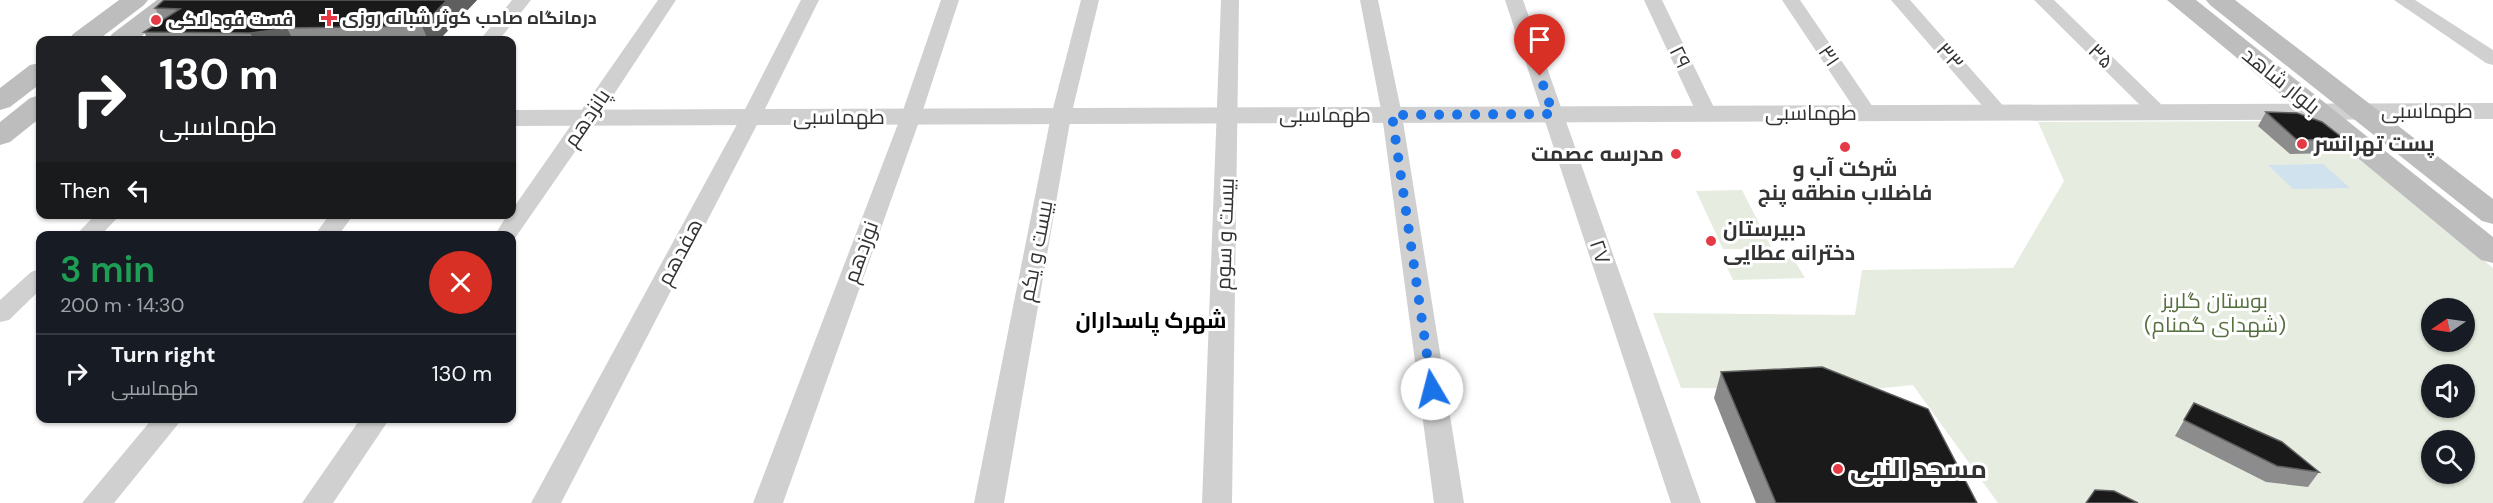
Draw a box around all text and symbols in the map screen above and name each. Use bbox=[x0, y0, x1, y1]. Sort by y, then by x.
place label: درمانگاه صاحب کوثر شبانه روزی bbox=[342, 6, 597, 30]
place label: فست فود لاکی bbox=[168, 8, 293, 32]
marker: درمانگاه صاحب کوثر شبانه روزی bbox=[320, 9, 338, 27]
marker: فست فود لاکی bbox=[149, 13, 163, 27]
pin bbox=[1514, 14, 1565, 76]
icon: arrive bbox=[1523, 23, 1556, 56]
street label: ۳۳ bbox=[1930, 36, 1970, 76]
street label: ۳۵ bbox=[2082, 37, 2120, 75]
street label: ۳۱ bbox=[1812, 40, 1846, 72]
street label: ۲۹ bbox=[1663, 41, 1697, 73]
street label: بلوار شاهد bbox=[2236, 41, 2326, 121]
text: 130 m bbox=[159, 47, 279, 102]
icon: right bbox=[60, 60, 138, 138]
street label: پانزدهم bbox=[557, 83, 617, 153]
street label: طهماسبی bbox=[2381, 97, 2473, 125]
street label: طهماسبی bbox=[1765, 99, 1857, 127]
street label: طهماسبی bbox=[1279, 101, 1371, 129]
street label: طهماسبی bbox=[793, 103, 885, 131]
text: طهماسبی bbox=[159, 108, 277, 143]
place label: پست تهرانسر bbox=[2313, 130, 2435, 159]
marker: پست تهرانسر bbox=[2295, 137, 2309, 151]
place label: مدرسه عصمت bbox=[1531, 140, 1664, 168]
marker: شرکت آب و فاضلاب منطقه پنج bbox=[1838, 140, 1852, 154]
marker: مدرسه عصمت bbox=[1669, 147, 1683, 161]
place label: شرکت آب و فاضلاب منطقه پنج bbox=[1758, 155, 1932, 208]
icon: left bbox=[122, 174, 155, 207]
text: Then bbox=[60, 176, 110, 205]
street label: بیست و سوم bbox=[1209, 177, 1241, 291]
street label: بیست و یکم bbox=[1012, 198, 1060, 304]
street label: هفدهم bbox=[651, 214, 709, 290]
place label: دبیرستان دخترانه عطایی bbox=[1723, 215, 1855, 267]
street label: نوزدهم bbox=[837, 217, 885, 287]
marker: دبیرستان دخترانه عطایی bbox=[1704, 234, 1718, 248]
street label: ۲۷ bbox=[1583, 236, 1617, 268]
text: 3 min bbox=[60, 246, 155, 293]
button: close bbox=[429, 251, 492, 314]
park label: بوستان گلریز (شهدای گمنام) bbox=[2144, 287, 2286, 339]
text: 200 m · 14:30 bbox=[60, 292, 184, 318]
north arrow bbox=[2421, 298, 2475, 352]
map controls bbox=[2421, 298, 2475, 484]
district label: شهرک پاسداران bbox=[1075, 306, 1227, 336]
text: Turn right bbox=[111, 340, 216, 369]
icon: right bbox=[60, 357, 93, 390]
position arrow bbox=[1400, 357, 1464, 421]
text: 130 m bbox=[432, 359, 492, 388]
button: sound bbox=[2421, 364, 2475, 418]
text: طهماسبی bbox=[111, 375, 199, 401]
button: search bbox=[2421, 430, 2475, 484]
place label: مسجد النبی bbox=[1850, 452, 1987, 486]
marker: مسجد النبی bbox=[1831, 462, 1845, 476]

